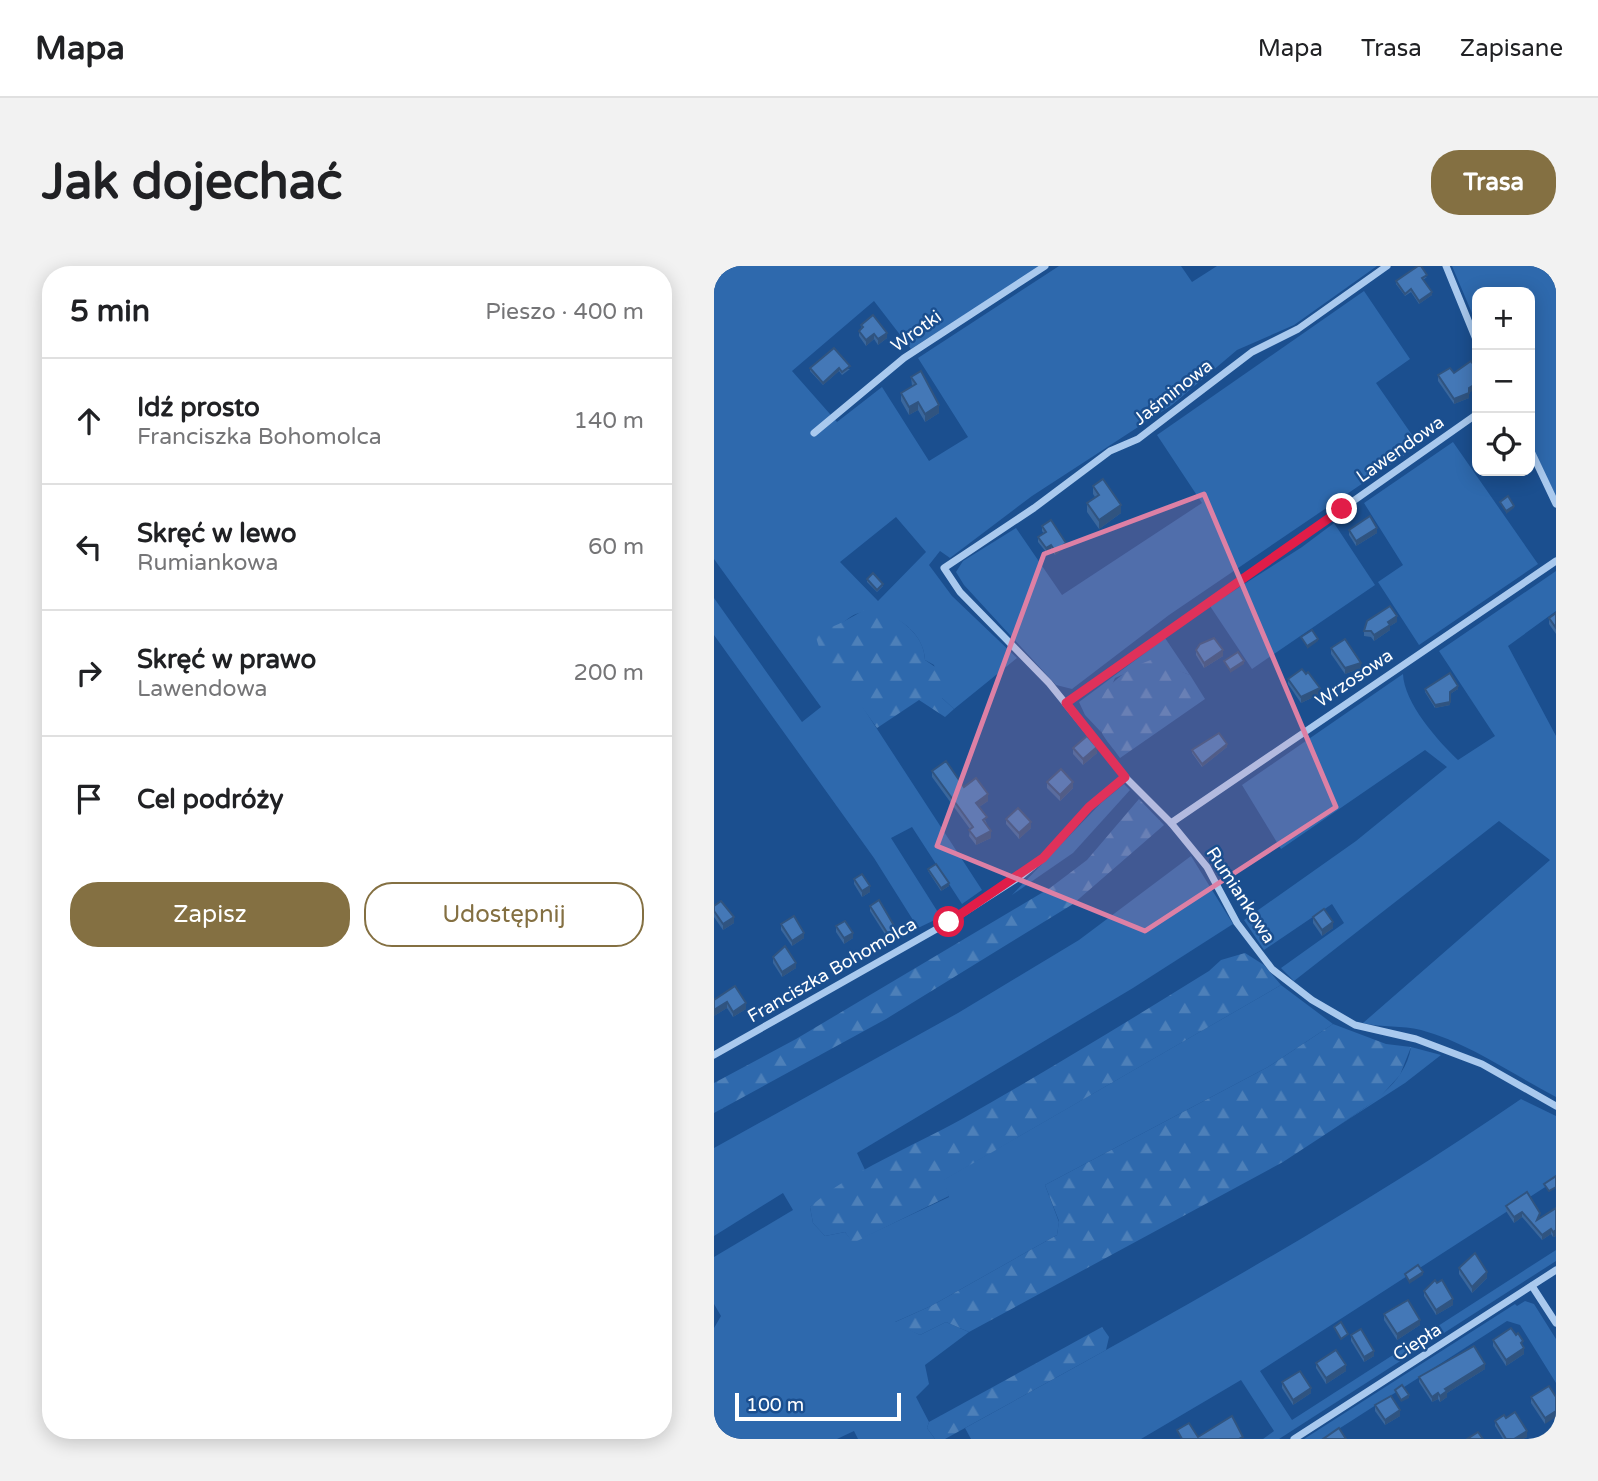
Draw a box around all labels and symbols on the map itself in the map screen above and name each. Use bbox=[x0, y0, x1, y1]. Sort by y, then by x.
street label: Wrotki bbox=[887, 305, 945, 357]
street label: Jaśminowa bbox=[1129, 354, 1217, 430]
street label: Lawendowa bbox=[1352, 411, 1448, 487]
route end bbox=[1326, 493, 1357, 524]
street label: Wrzosowa bbox=[1311, 644, 1397, 712]
street label: Rumiankowa bbox=[1202, 843, 1280, 947]
route start bbox=[933, 906, 964, 937]
street label: Franciszka Bohomolca bbox=[744, 913, 920, 1027]
street label: Ciepła bbox=[1389, 1318, 1445, 1366]
scale bar bbox=[735, 1390, 901, 1422]

